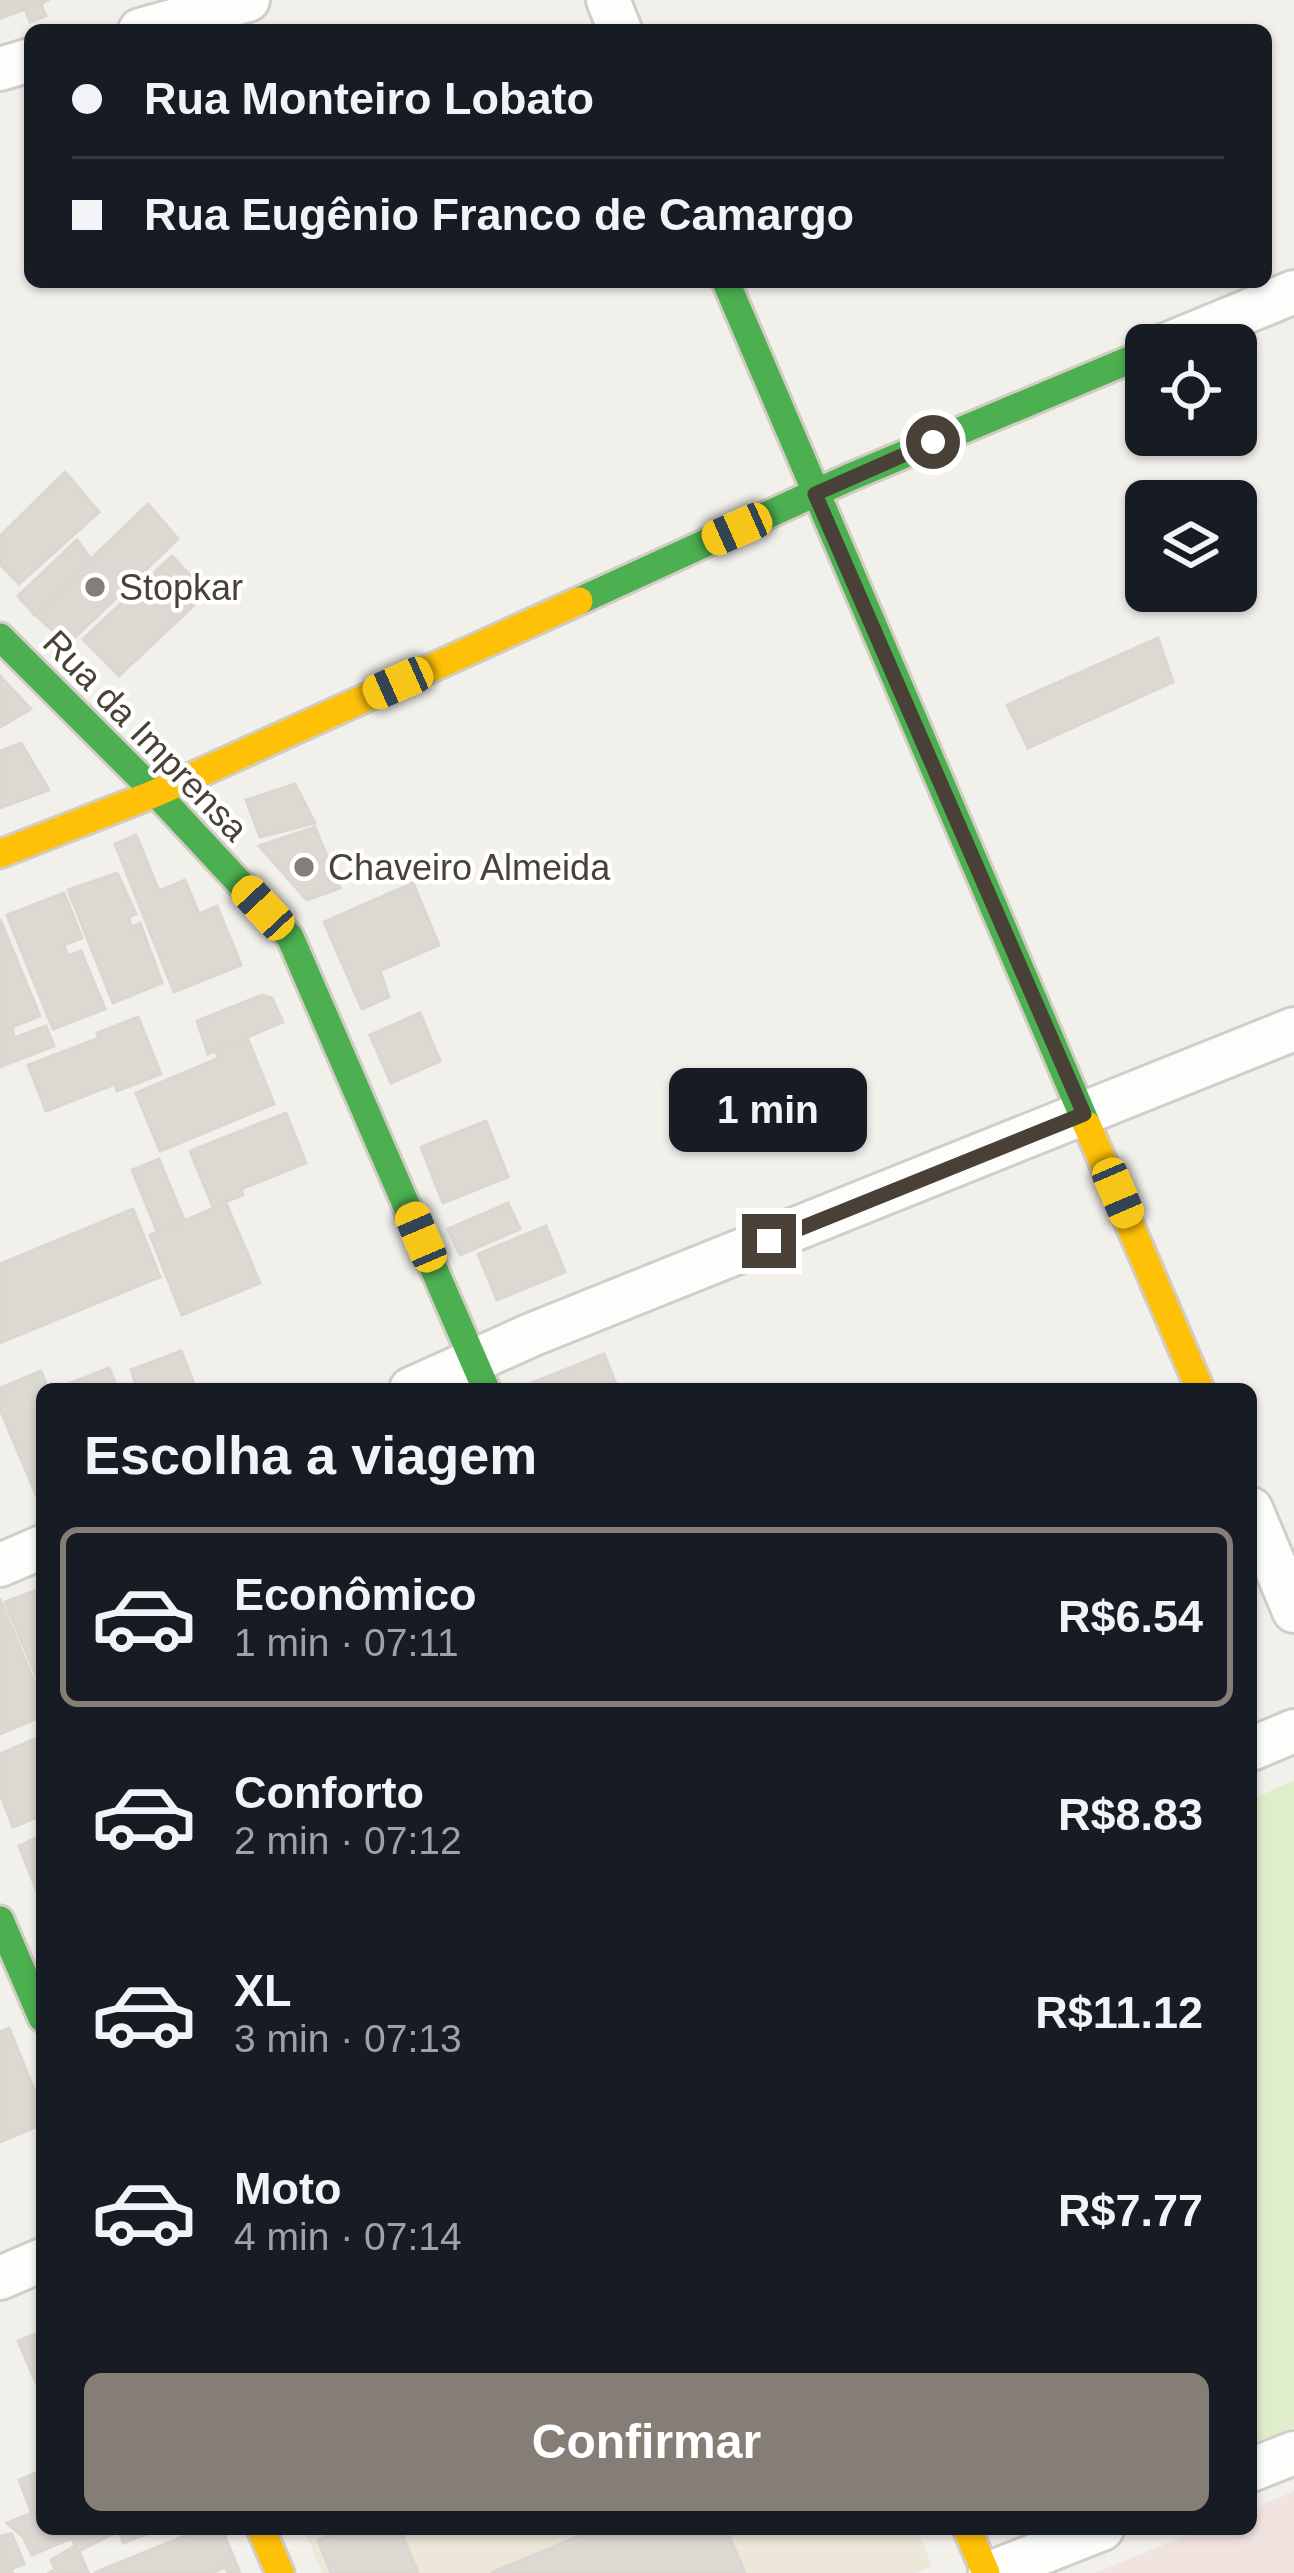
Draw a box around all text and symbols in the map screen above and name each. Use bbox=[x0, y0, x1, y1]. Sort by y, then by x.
text: Rua Monteiro Lobato bbox=[144, 73, 594, 124]
text: Rua Eugênio Franco de Camargo bbox=[144, 189, 854, 240]
map controls bbox=[1125, 324, 1257, 612]
button: locate bbox=[1125, 324, 1257, 456]
route start bbox=[906, 415, 960, 469]
button: layers bbox=[1125, 480, 1257, 612]
car bbox=[697, 498, 777, 560]
place label: Stopkar bbox=[119, 567, 243, 608]
marker: Stopkar bbox=[82, 574, 108, 600]
street label: Rua da Imprensa bbox=[35, 622, 257, 850]
car bbox=[358, 652, 438, 714]
place label: Chaveiro Almeida bbox=[328, 847, 611, 888]
marker: Chaveiro Almeida bbox=[291, 854, 317, 880]
car bbox=[225, 869, 301, 947]
callout: 1 min bbox=[670, 1067, 868, 1151]
text: 1 min bbox=[717, 1088, 819, 1131]
car bbox=[1087, 1153, 1149, 1233]
car bbox=[390, 1197, 452, 1277]
route end bbox=[742, 1214, 796, 1268]
text: Escolha a viagem bbox=[84, 1425, 537, 1485]
icon: car bbox=[90, 1563, 198, 1671]
text: Econômico bbox=[234, 1569, 477, 1620]
text: R$6.54 bbox=[1058, 1591, 1203, 1642]
text: 1 min · 07:11 bbox=[234, 1621, 459, 1664]
icon: car bbox=[90, 1761, 198, 1869]
text: Conforto bbox=[234, 1767, 424, 1818]
text: R$8.83 bbox=[1058, 1789, 1203, 1840]
text: 2 min · 07:12 bbox=[234, 1819, 462, 1862]
icon: car bbox=[90, 1959, 198, 2067]
text: XL bbox=[234, 1965, 292, 2016]
text: R$11.12 bbox=[1035, 1987, 1203, 2038]
text: 3 min · 07:13 bbox=[234, 2017, 462, 2060]
icon: car bbox=[90, 2157, 198, 2265]
text: Moto bbox=[234, 2163, 341, 2214]
text: R$7.77 bbox=[1058, 2185, 1203, 2236]
text: 4 min · 07:14 bbox=[234, 2215, 462, 2258]
button: Confirmar bbox=[84, 2373, 1209, 2511]

